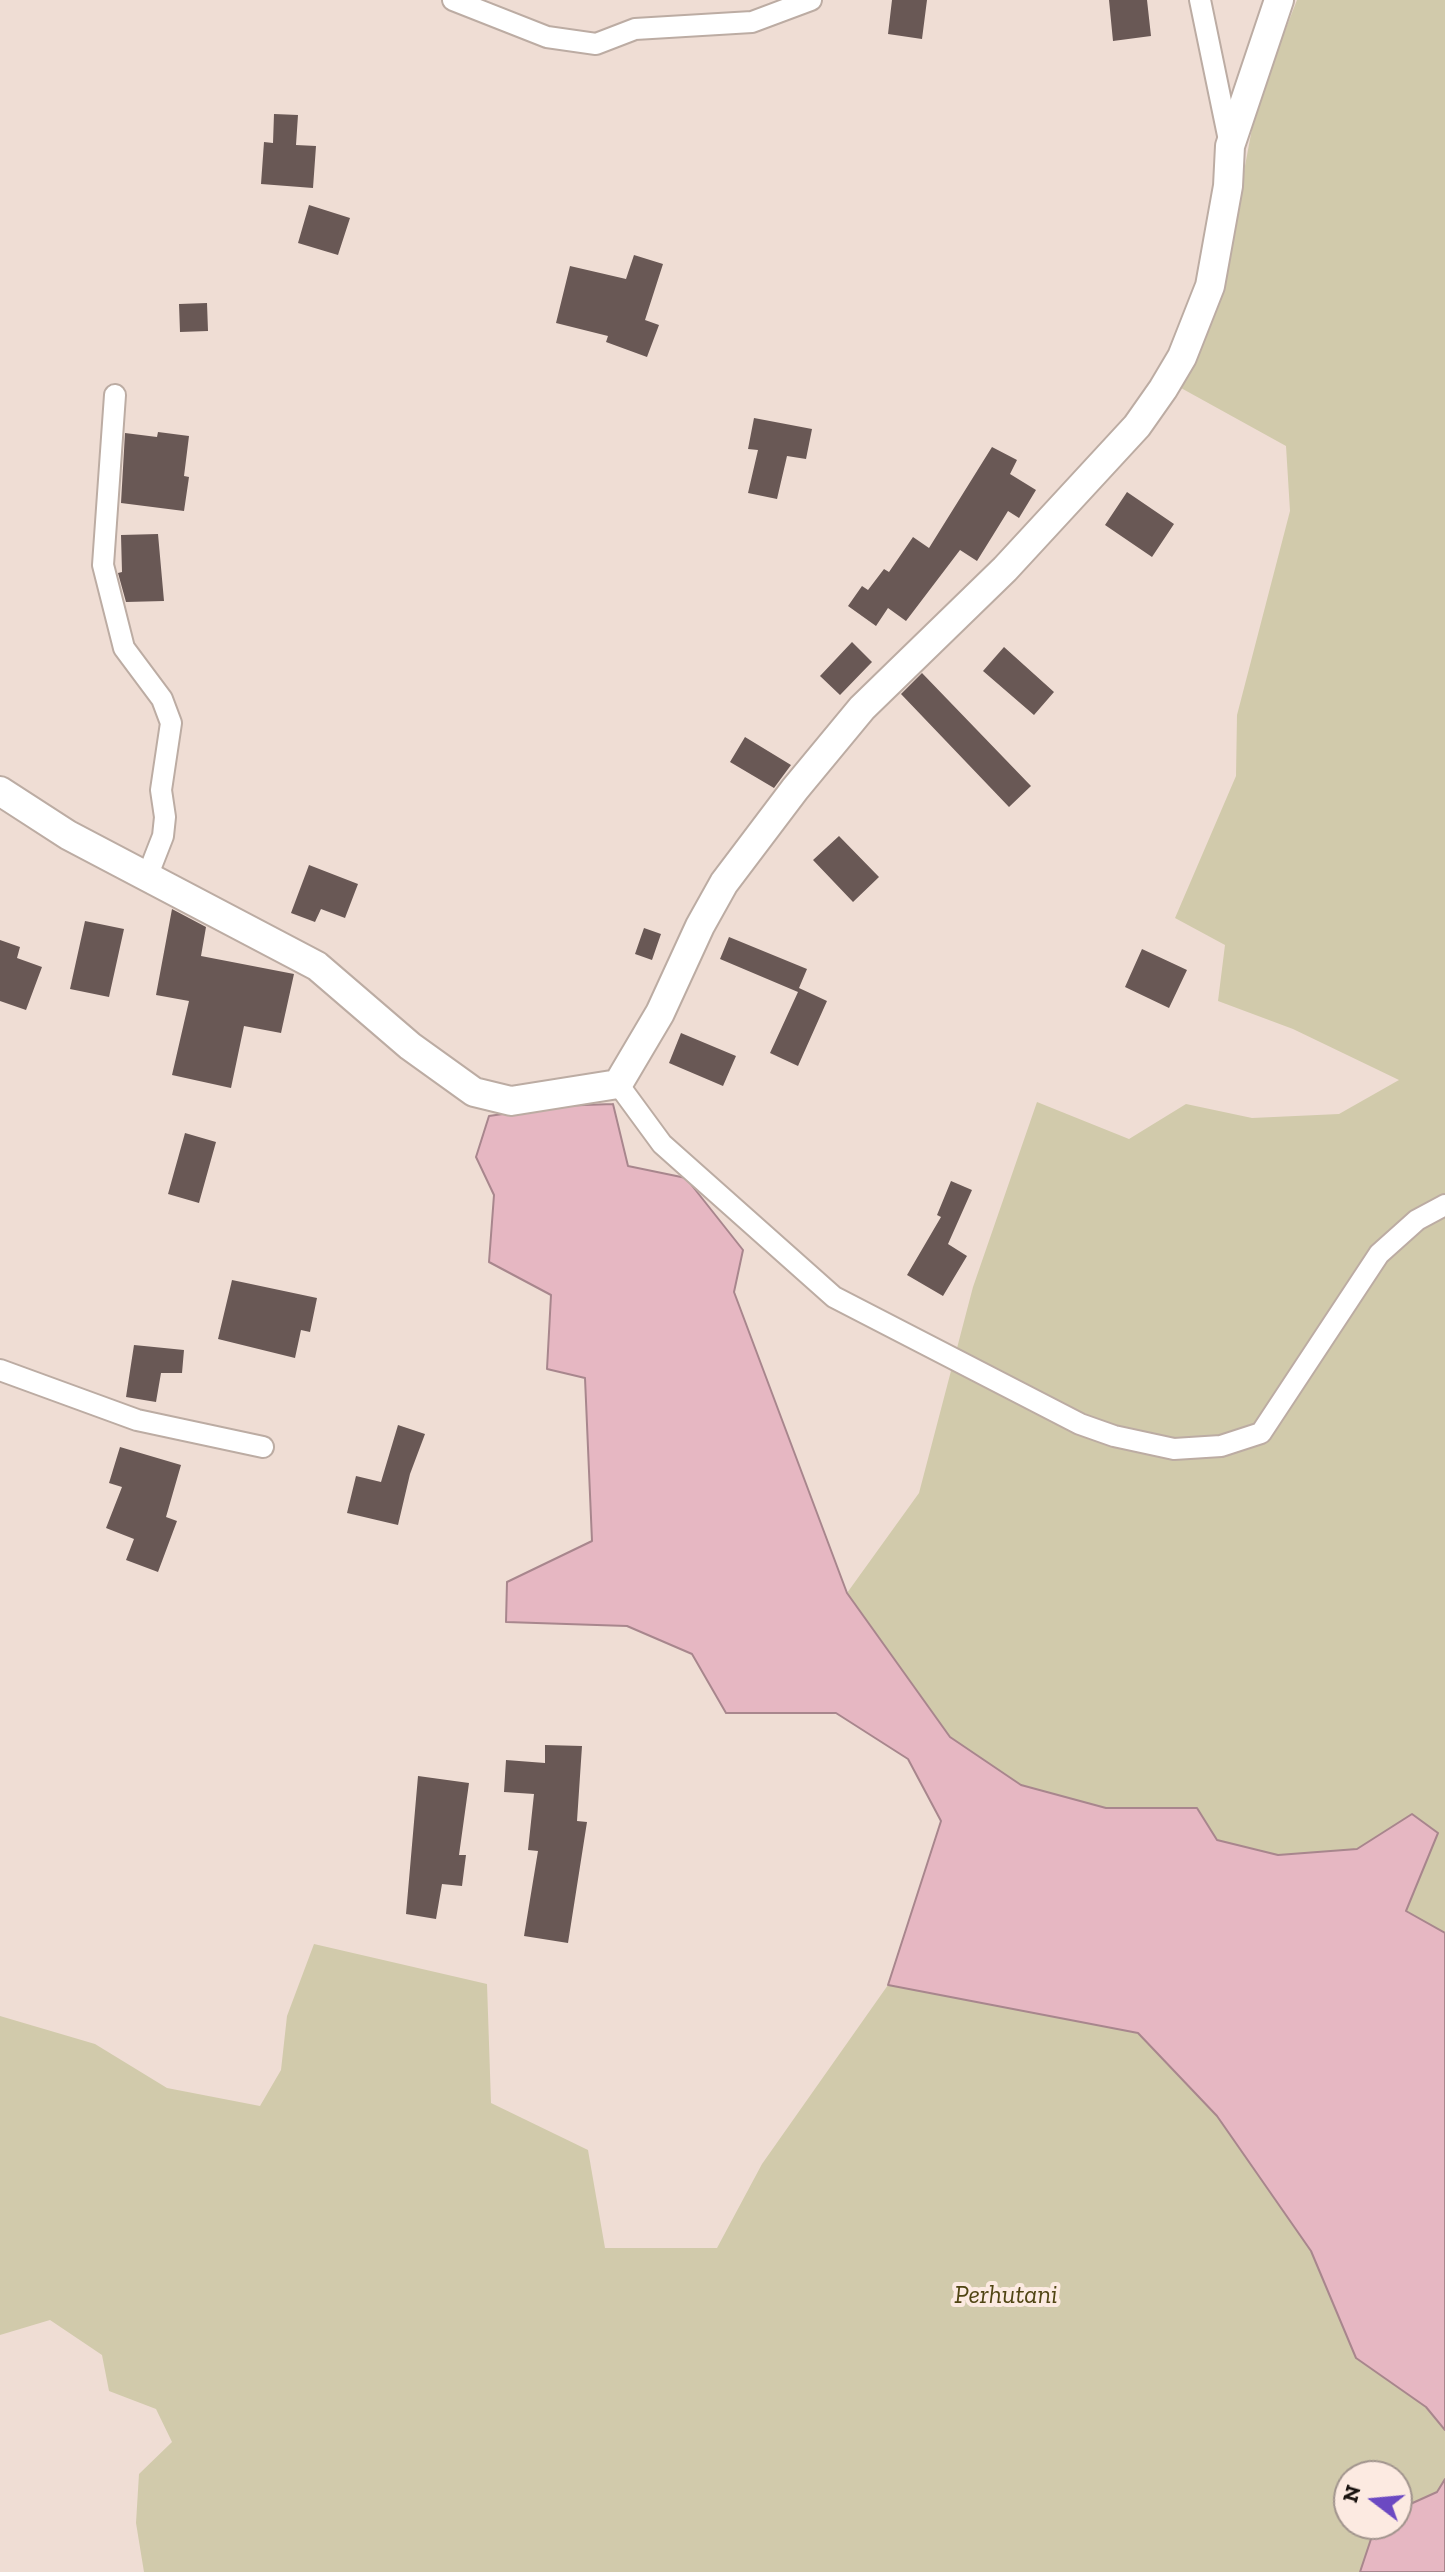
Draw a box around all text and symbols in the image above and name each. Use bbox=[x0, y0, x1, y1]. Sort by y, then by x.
park label: Perhutani bbox=[954, 2280, 1058, 2312]
north arrow bbox=[1333, 2460, 1413, 2540]
text: N bbox=[1336, 2482, 1367, 2506]

